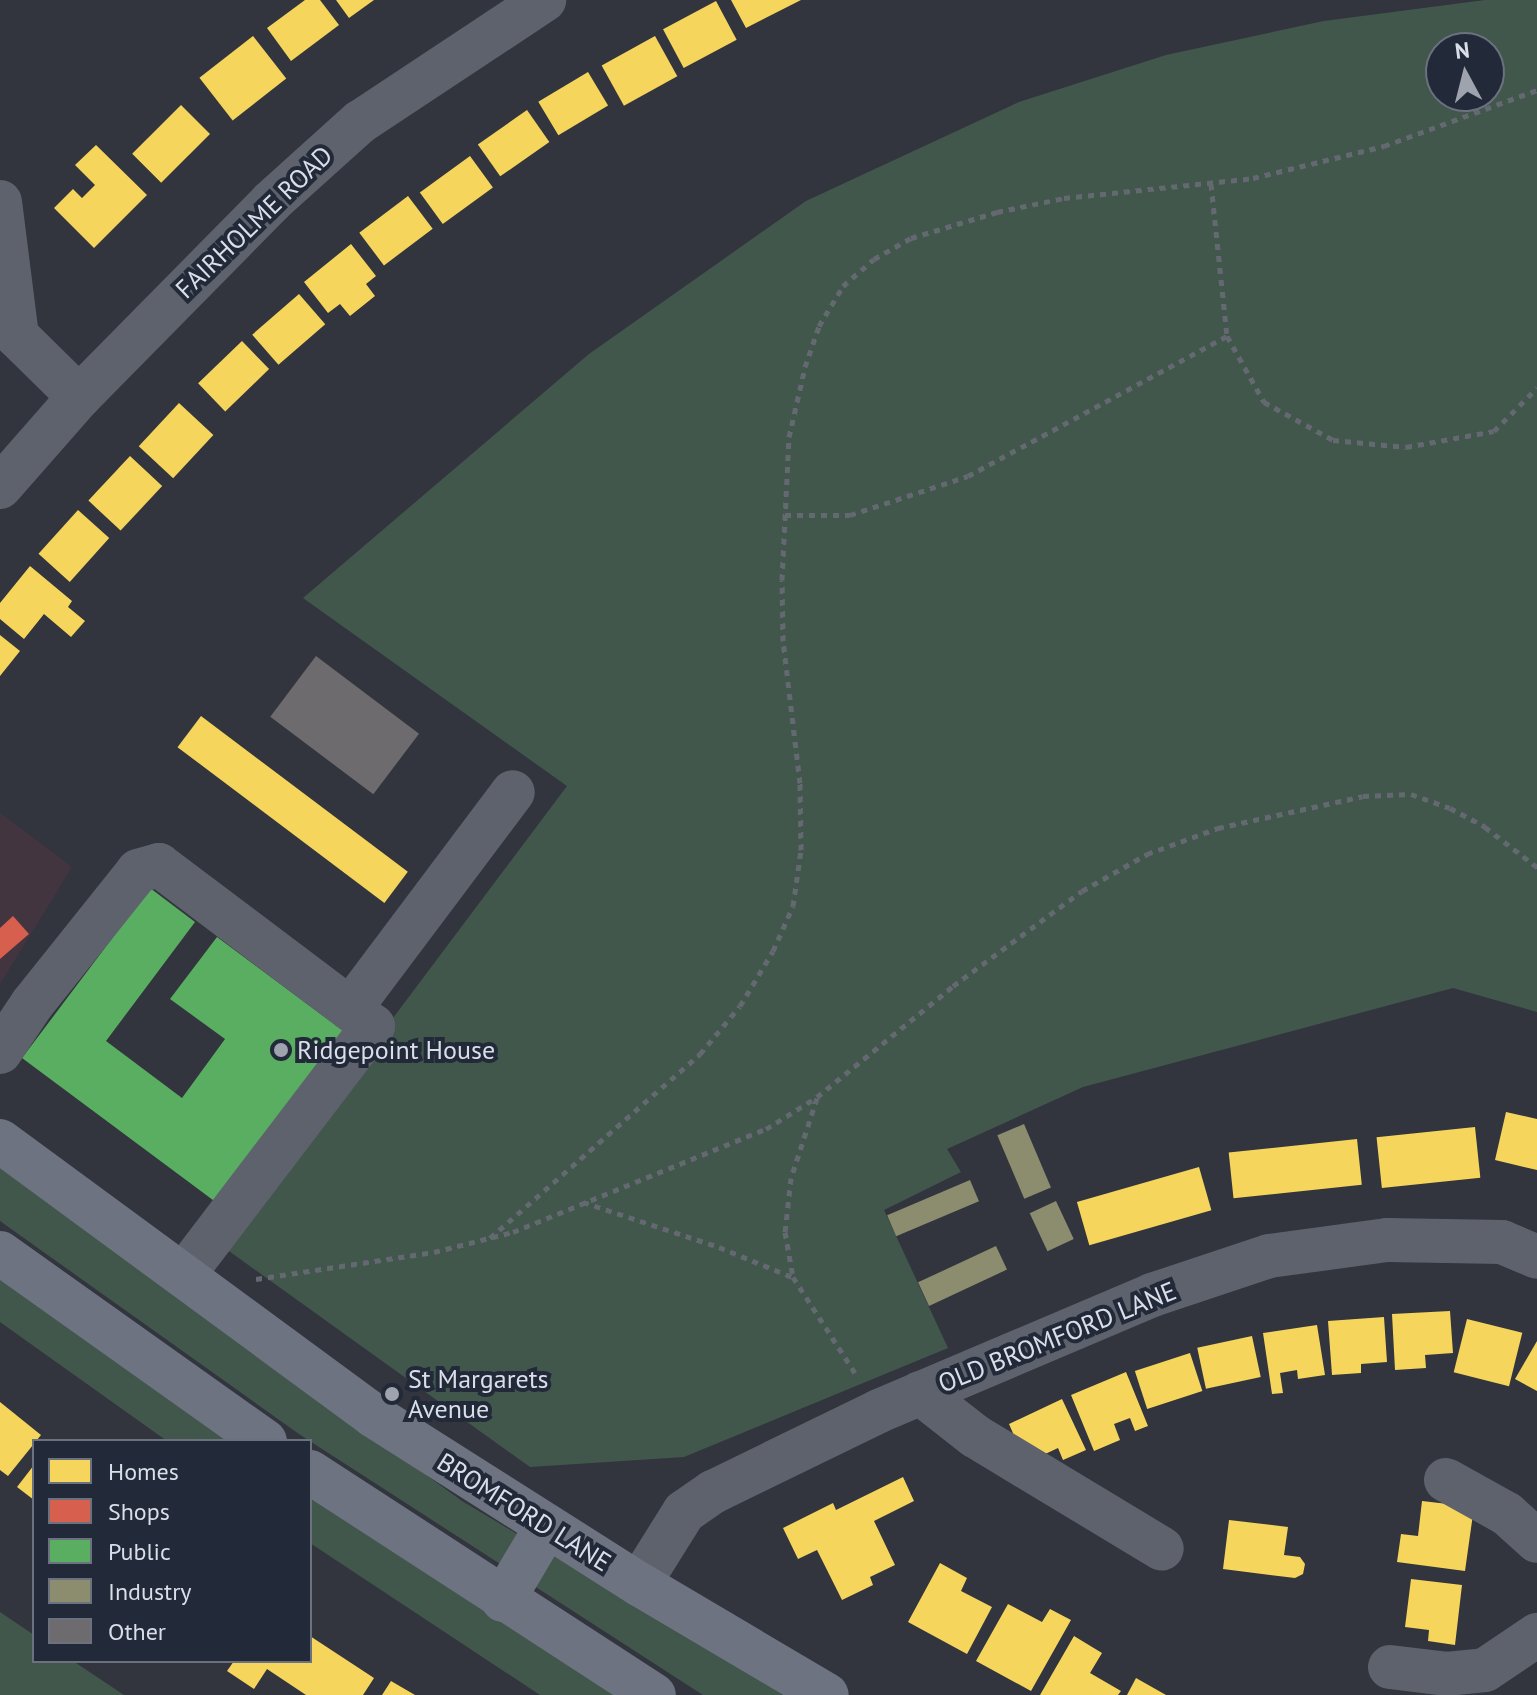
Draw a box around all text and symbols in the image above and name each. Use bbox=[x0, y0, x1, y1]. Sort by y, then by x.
north arrow bbox=[1425, 32, 1505, 112]
text: N bbox=[1453, 35, 1471, 65]
street label: FAIRHOLME ROAD bbox=[169, 139, 339, 305]
place label: Ridgepoint House bbox=[297, 1034, 495, 1066]
marker: Ridgepoint House bbox=[272, 1041, 290, 1059]
street label: OLD BROMFORD LANE bbox=[933, 1275, 1181, 1399]
place label: St Margarets Avenue bbox=[408, 1363, 549, 1424]
marker: St Margarets Avenue bbox=[383, 1385, 401, 1403]
legend bbox=[32, 1439, 312, 1663]
street label: BROMFORD LANE bbox=[431, 1446, 617, 1578]
text: Homes bbox=[108, 1456, 179, 1487]
text: Shops bbox=[108, 1496, 170, 1527]
text: Public bbox=[108, 1536, 171, 1567]
text: Industry bbox=[108, 1576, 192, 1607]
text: Other bbox=[108, 1616, 166, 1647]

